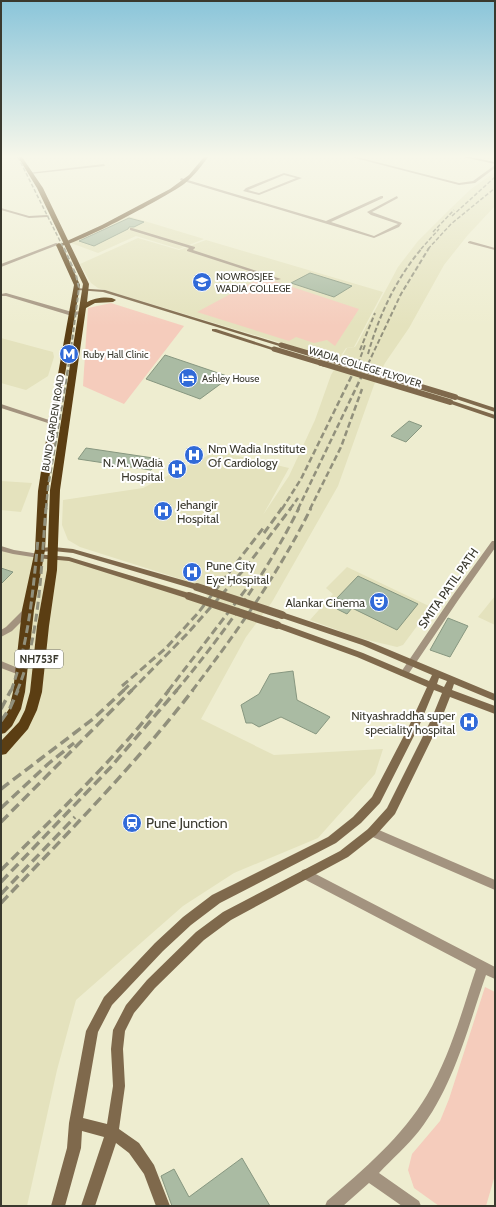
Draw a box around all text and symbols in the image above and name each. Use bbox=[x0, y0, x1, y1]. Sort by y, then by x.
place label: NOWROSJEE WADIA COLLEGE bbox=[216, 270, 291, 295]
school or university icon: NOWROSJEE WADIA COLLEGE bbox=[191, 271, 213, 293]
metro station icon: Ruby Hall Clinic bbox=[58, 343, 80, 365]
street label: WADIA COLLEGE FLYOVER bbox=[307, 344, 423, 390]
place label: Ruby Hall Clinic bbox=[83, 348, 149, 361]
hotel icon: Ashley House bbox=[177, 367, 199, 389]
place label: Ashley House bbox=[202, 372, 259, 385]
street label: BUND GARDEN ROAD bbox=[39, 374, 67, 472]
place label: Nm Wadia Institute Of Cardiology bbox=[208, 441, 306, 470]
hospital icon: Nm Wadia Institute Of Cardiology bbox=[183, 444, 205, 466]
place label: N. M. Wadia Hospital bbox=[103, 455, 163, 484]
hospital icon: N. M. Wadia Hospital bbox=[166, 458, 188, 480]
place label: Jehangir Hospital bbox=[176, 497, 219, 526]
hospital icon: Jehangir Hospital bbox=[152, 500, 174, 522]
street label: SMITA PATIL PATH bbox=[415, 545, 481, 631]
place label: Pune City Eye Hospital bbox=[206, 558, 269, 587]
hospital icon: Pune City Eye Hospital bbox=[181, 561, 203, 583]
theatre icon: Alankar Cinema bbox=[368, 591, 390, 613]
place label: Alankar Cinema bbox=[285, 595, 365, 610]
road number: NH753F bbox=[15, 650, 63, 668]
place label: Nityashraddha super speciality hospital bbox=[351, 708, 455, 737]
hospital icon: Nityashraddha super speciality hospital bbox=[458, 711, 480, 733]
station icon: Pune Junction bbox=[121, 812, 143, 834]
place label: Pune Junction bbox=[146, 814, 228, 832]

